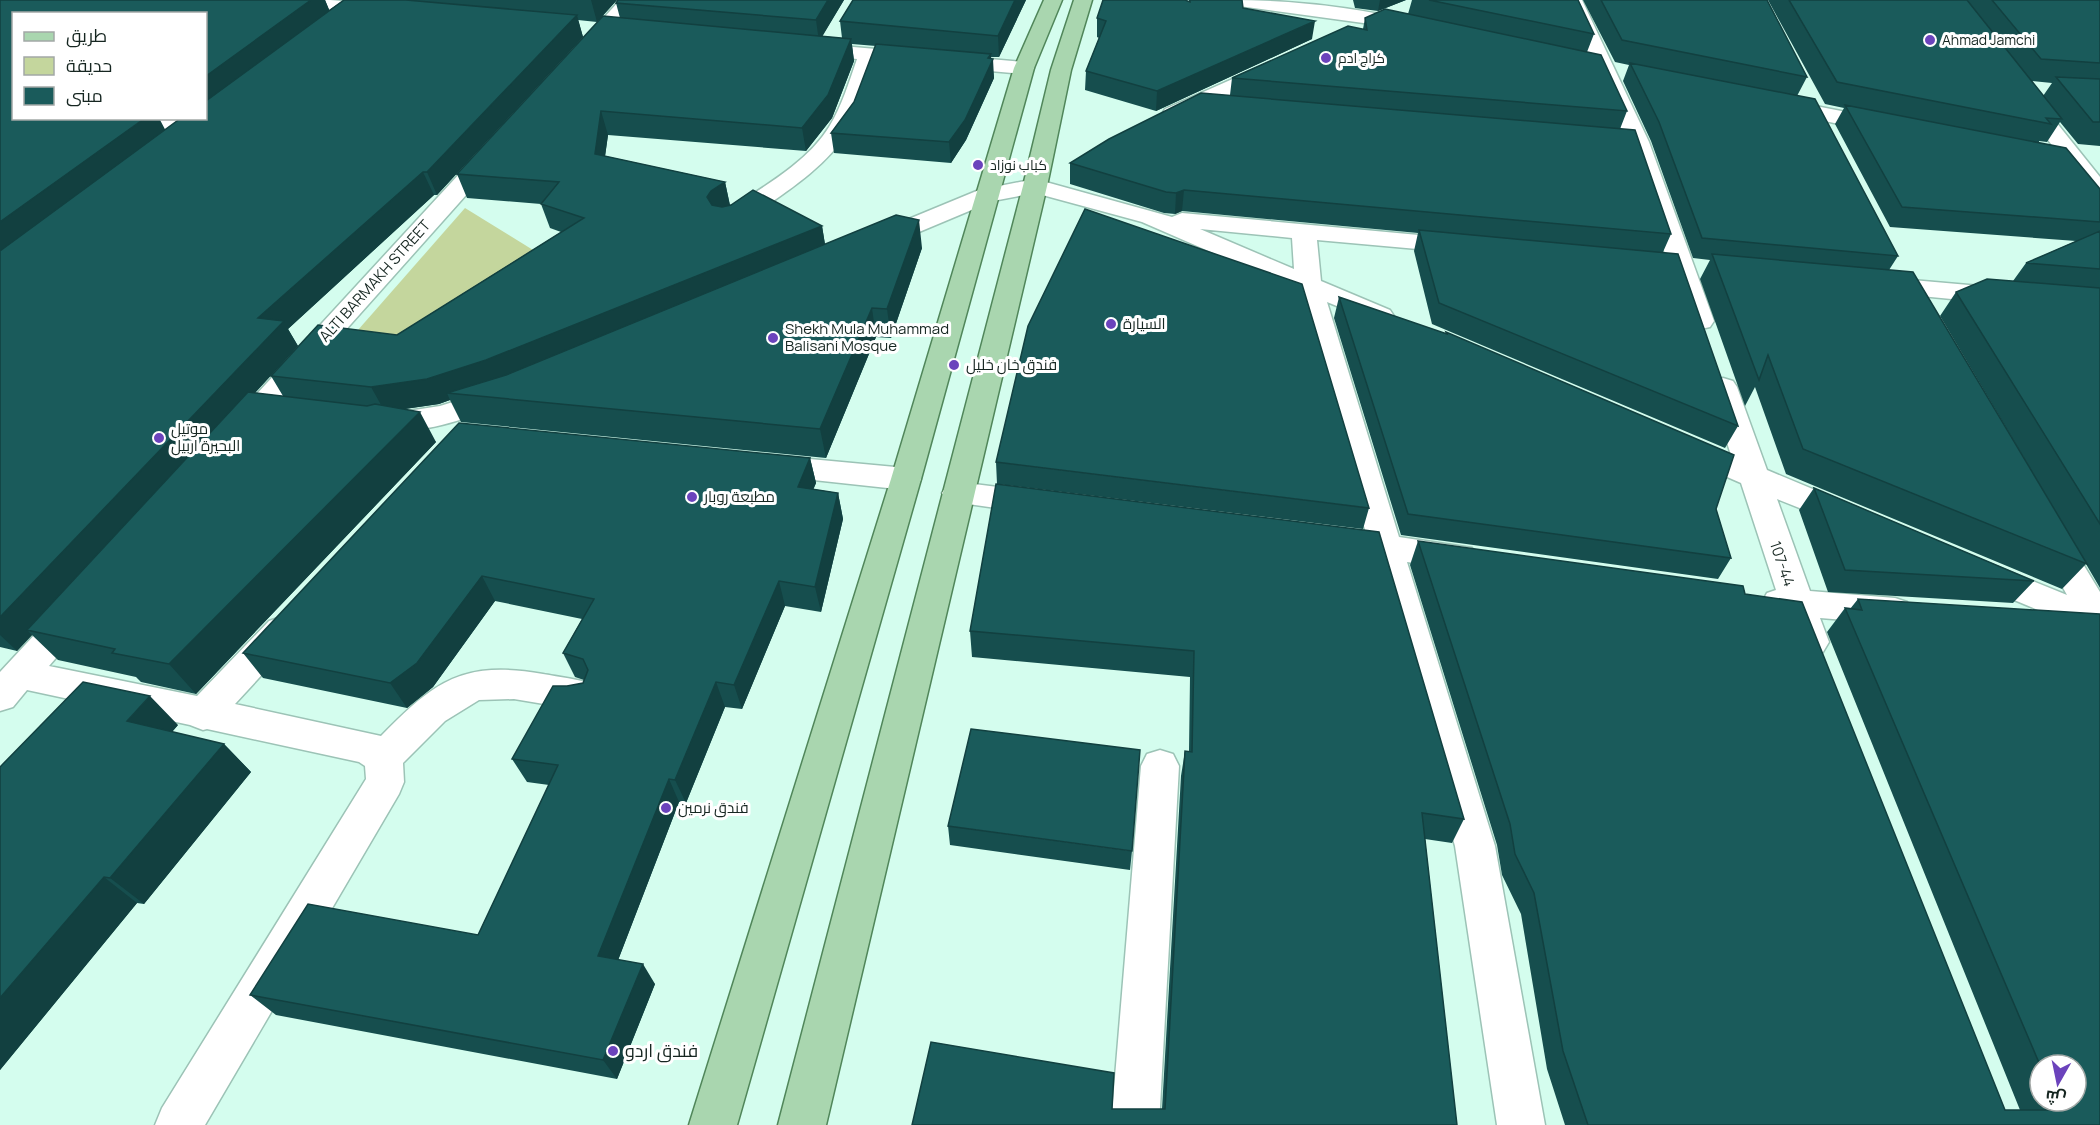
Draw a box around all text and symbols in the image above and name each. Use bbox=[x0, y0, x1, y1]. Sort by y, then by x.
legend bbox=[12, 12, 207, 120]
text: طريق bbox=[66, 23, 107, 48]
place label: Ahmad Jamchi bbox=[1942, 30, 2035, 49]
marker: Ahmad Jamchi bbox=[1923, 33, 1937, 47]
place label: كراج ادم bbox=[1338, 48, 1385, 68]
marker: كراج ادم bbox=[1319, 51, 1333, 65]
text: حديقة bbox=[66, 53, 112, 77]
text: مبنى bbox=[66, 83, 103, 107]
place label: كباب نوزاد bbox=[990, 155, 1047, 174]
marker: كباب نوزاد bbox=[971, 158, 985, 172]
street label: ALTI BARMAKH STREET bbox=[314, 215, 435, 346]
place label: السيارة bbox=[1123, 313, 1166, 334]
marker: السيارة bbox=[1104, 317, 1118, 331]
place label: Shekh Mula Muhammad Balisani Mosque bbox=[785, 318, 949, 356]
marker: Shekh Mula Muhammad Balisani Mosque bbox=[766, 331, 780, 345]
place label: فندق خان خليل bbox=[966, 354, 1057, 375]
marker: فندق خان خليل bbox=[947, 358, 961, 372]
place label: موتيل البحيرة اربيل bbox=[171, 418, 240, 456]
marker: موتيل البحيرة اربيل bbox=[152, 431, 166, 445]
place label: مطبعة روبار bbox=[703, 486, 775, 507]
marker: مطبعة روبار bbox=[685, 490, 699, 504]
street label: 107-44 bbox=[1765, 538, 1800, 589]
place label: فندق نرمين bbox=[678, 797, 749, 818]
marker: فندق نرمين bbox=[659, 801, 673, 815]
place label: فندق اردو bbox=[625, 1038, 698, 1063]
marker: فندق اردو bbox=[606, 1044, 620, 1058]
north arrow bbox=[2028, 1053, 2088, 1113]
text: ش bbox=[2044, 1085, 2068, 1110]

